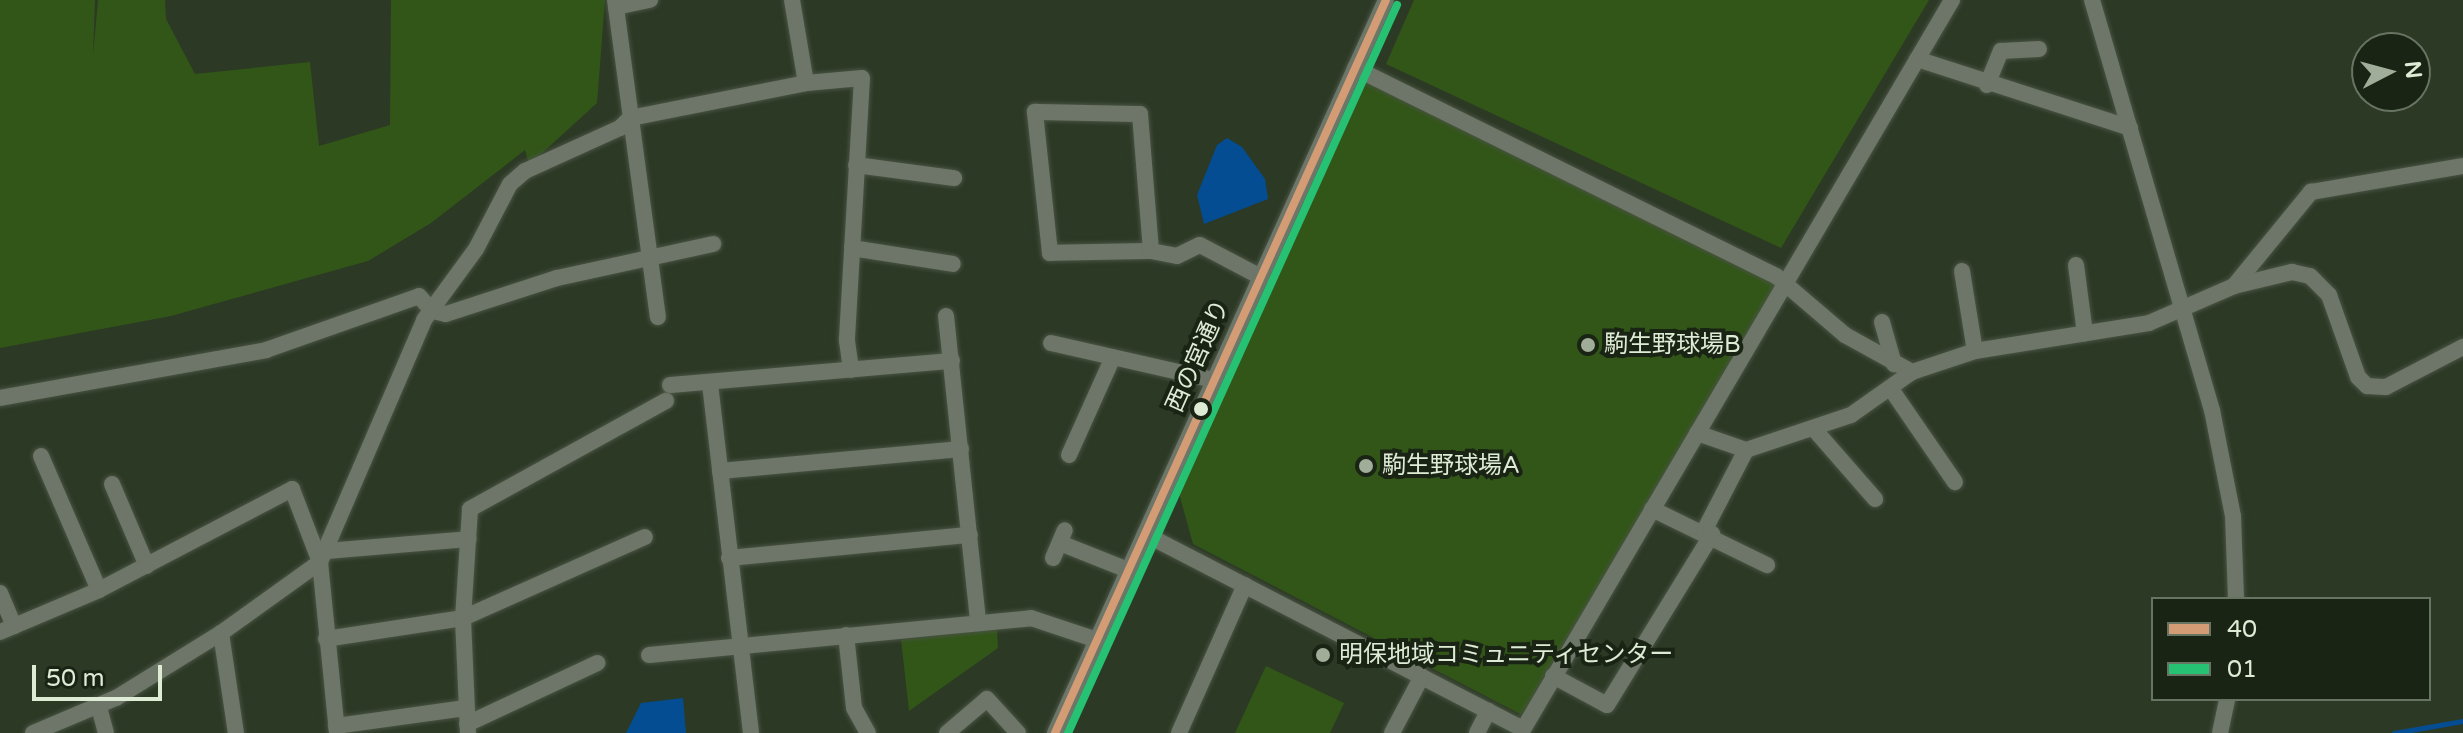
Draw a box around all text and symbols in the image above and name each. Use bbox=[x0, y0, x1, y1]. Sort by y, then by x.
north arrow bbox=[2351, 32, 2431, 112]
text: N bbox=[2399, 60, 2427, 80]
street label: 西の宮通り bbox=[1160, 295, 1236, 417]
place label: 駒生野球場B bbox=[1604, 331, 1741, 359]
marker: 駒生野球場B bbox=[1579, 336, 1597, 354]
unlabelled marker bbox=[1193, 401, 1209, 417]
place label: 駒生野球場A bbox=[1382, 452, 1520, 480]
marker: 駒生野球場A bbox=[1357, 457, 1375, 475]
legend bbox=[2151, 597, 2431, 701]
text: 40 bbox=[2227, 615, 2257, 644]
place label: 明保地域コミュニティセンター bbox=[1339, 641, 1675, 669]
marker: 明保地域コミュニティセンター bbox=[1314, 646, 1332, 664]
scale bar bbox=[36, 649, 166, 699]
text: 01 bbox=[2227, 655, 2257, 684]
text: 50 m bbox=[46, 664, 104, 693]

